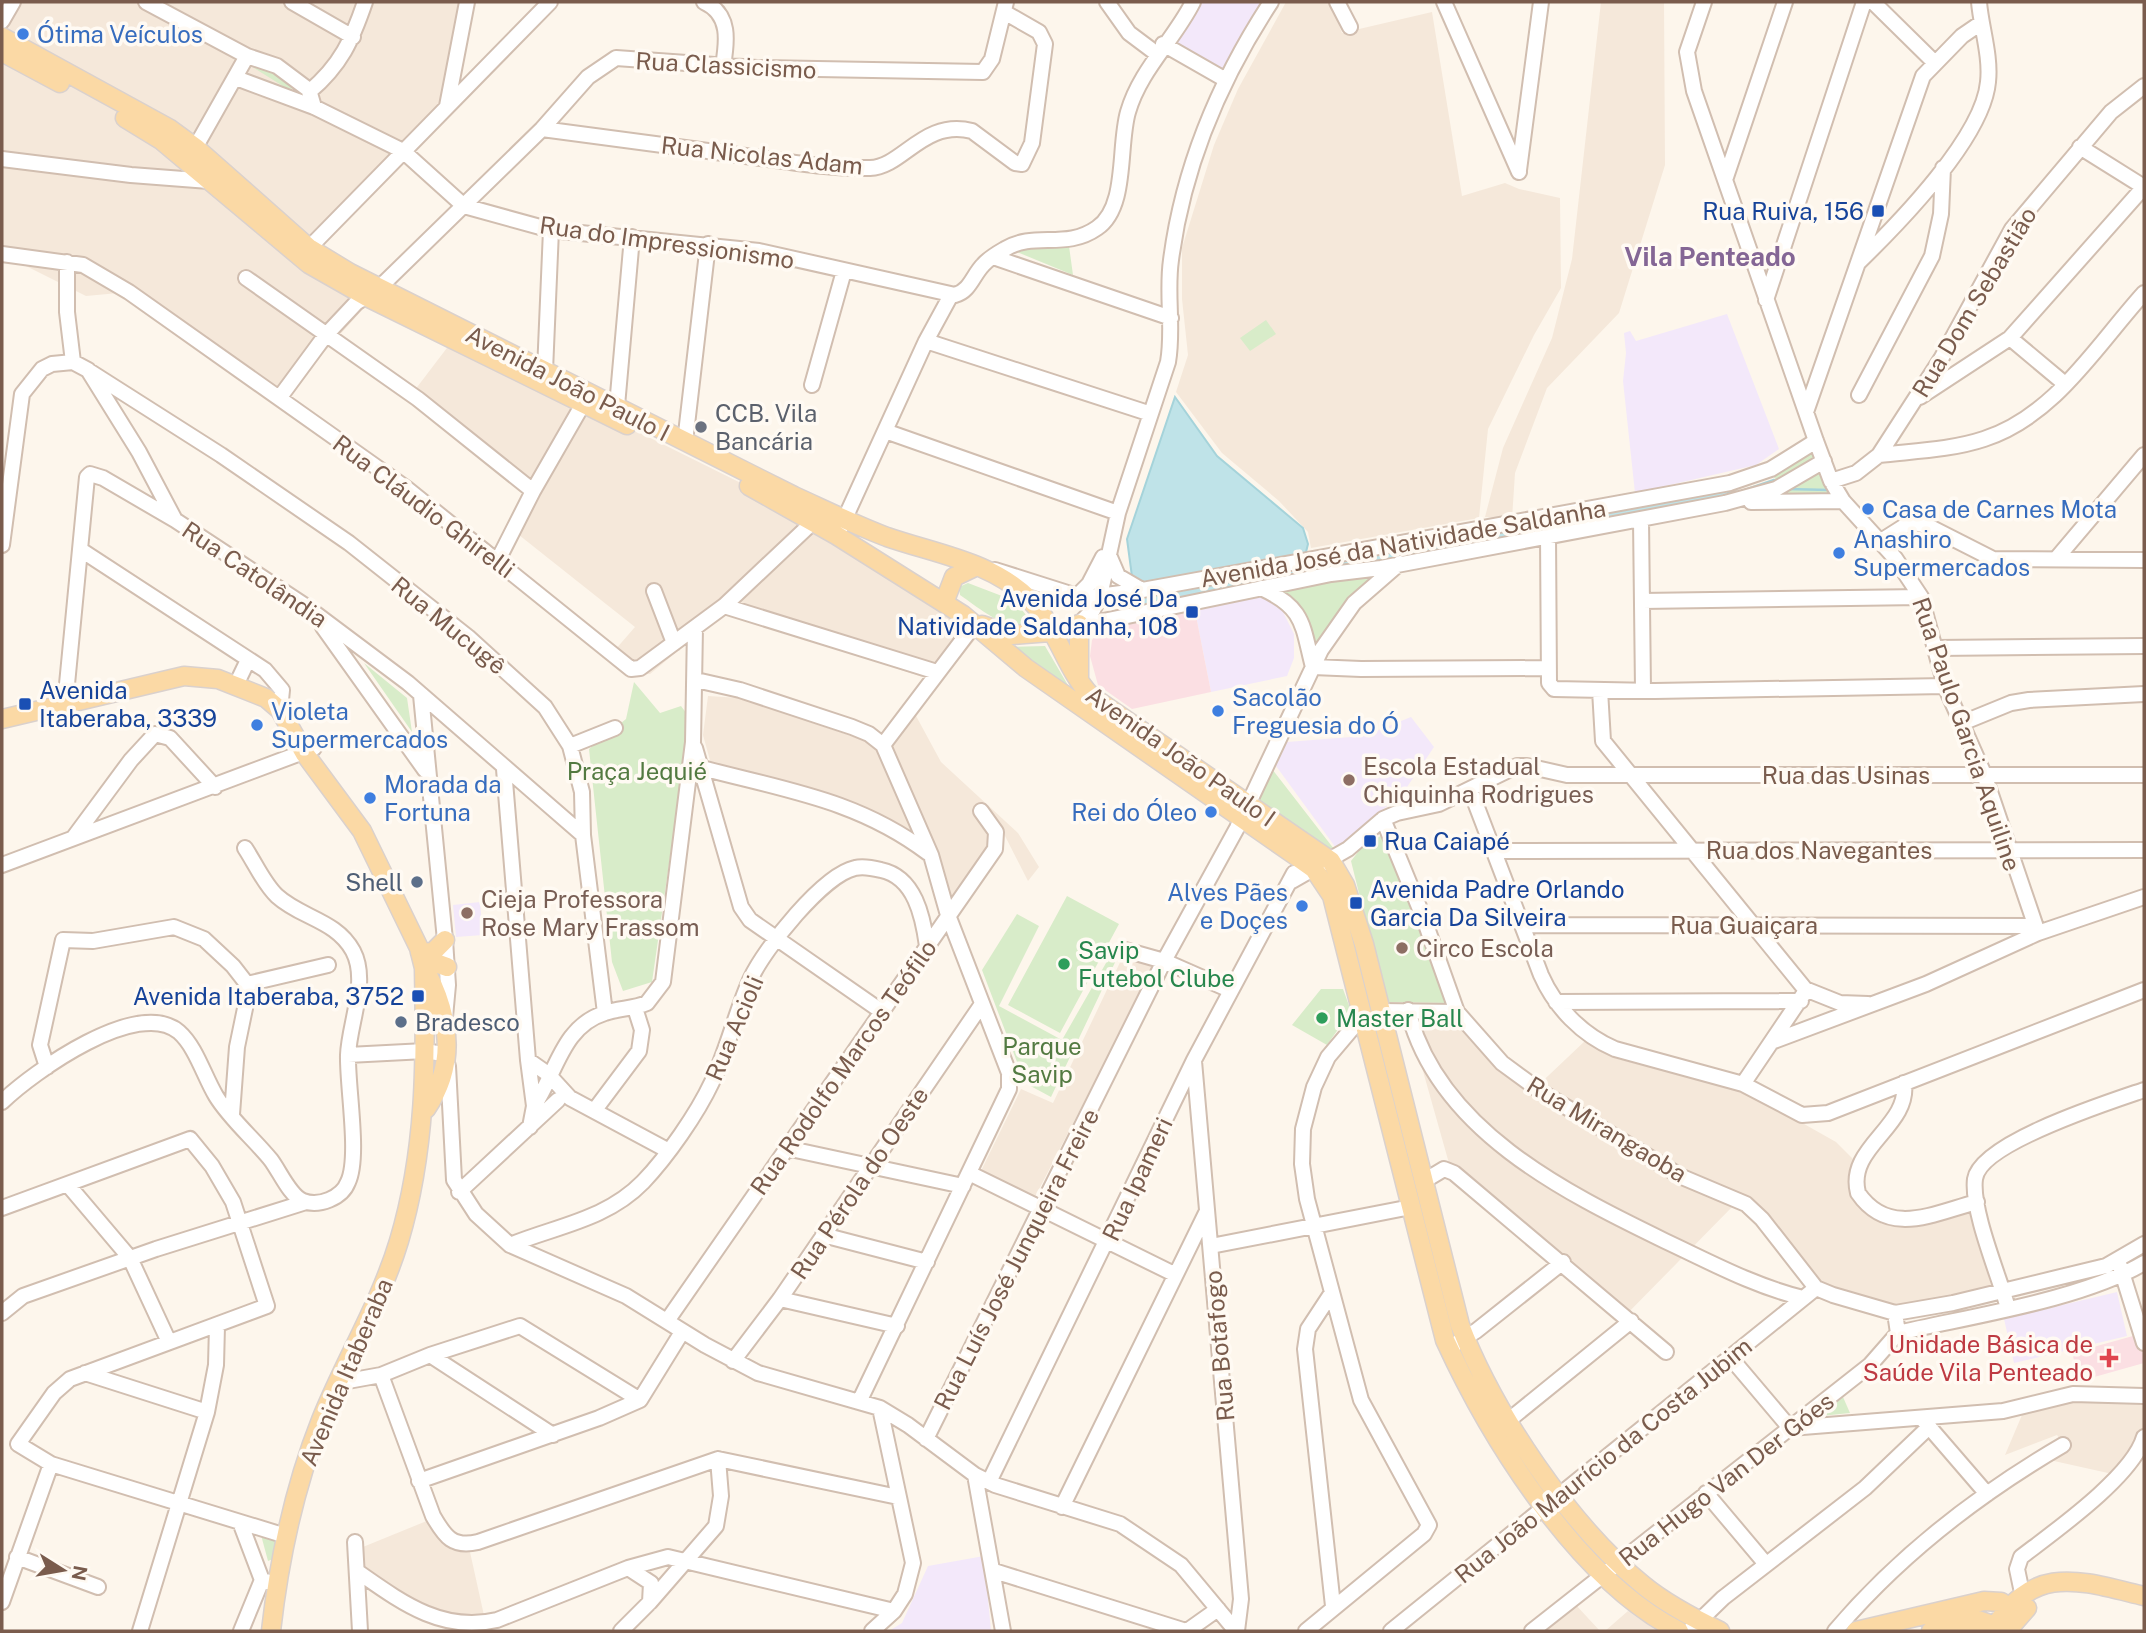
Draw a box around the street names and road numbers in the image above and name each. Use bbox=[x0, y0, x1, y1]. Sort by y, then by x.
street label: Rua Classicismo bbox=[635, 46, 817, 84]
street label: Rua Nicolas Adam bbox=[660, 130, 864, 180]
street label: Rua Dom Sebastião bbox=[1906, 202, 2042, 402]
street label: Rua do Impressionismo bbox=[538, 210, 796, 274]
street label: Avenida João Paulo I bbox=[462, 320, 674, 446]
street label: Rua Cláudio Ghirelli bbox=[328, 429, 520, 583]
street label: Avenida José da Natividade Saldanha bbox=[1198, 494, 1608, 592]
street label: Rua Catolândia bbox=[177, 515, 333, 633]
street label: Rua Mucugê bbox=[386, 570, 512, 680]
street label: Rua Paulo Garcia Aquiline bbox=[1907, 594, 2027, 874]
street label: Avenida João Paulo I bbox=[1081, 680, 1281, 832]
street label: Rua das Usinas bbox=[1762, 761, 1930, 789]
street label: Rua dos Navegantes bbox=[1706, 836, 1932, 864]
street label: Rua Guaiçara bbox=[1670, 911, 1818, 939]
street label: Rua Rodolfo Marcos Teófilo bbox=[744, 934, 942, 1200]
street label: Rua Acioli bbox=[699, 971, 769, 1085]
street label: Rua Mirangaoba bbox=[1522, 1070, 1692, 1188]
street label: Rua Pérola do Oeste bbox=[784, 1082, 934, 1284]
street label: Rua Luís José Junqueira Freire bbox=[928, 1104, 1104, 1414]
street label: Rua Ipameri bbox=[1096, 1113, 1178, 1245]
street label: Rua Botafogo bbox=[1198, 1269, 1240, 1423]
street label: Avenida Itaberaba bbox=[294, 1274, 398, 1470]
street label: Rua João Maurício da Costa Jubim bbox=[1449, 1331, 1757, 1589]
street label: Rua Hugo Van Der Góes bbox=[1613, 1386, 1839, 1572]

